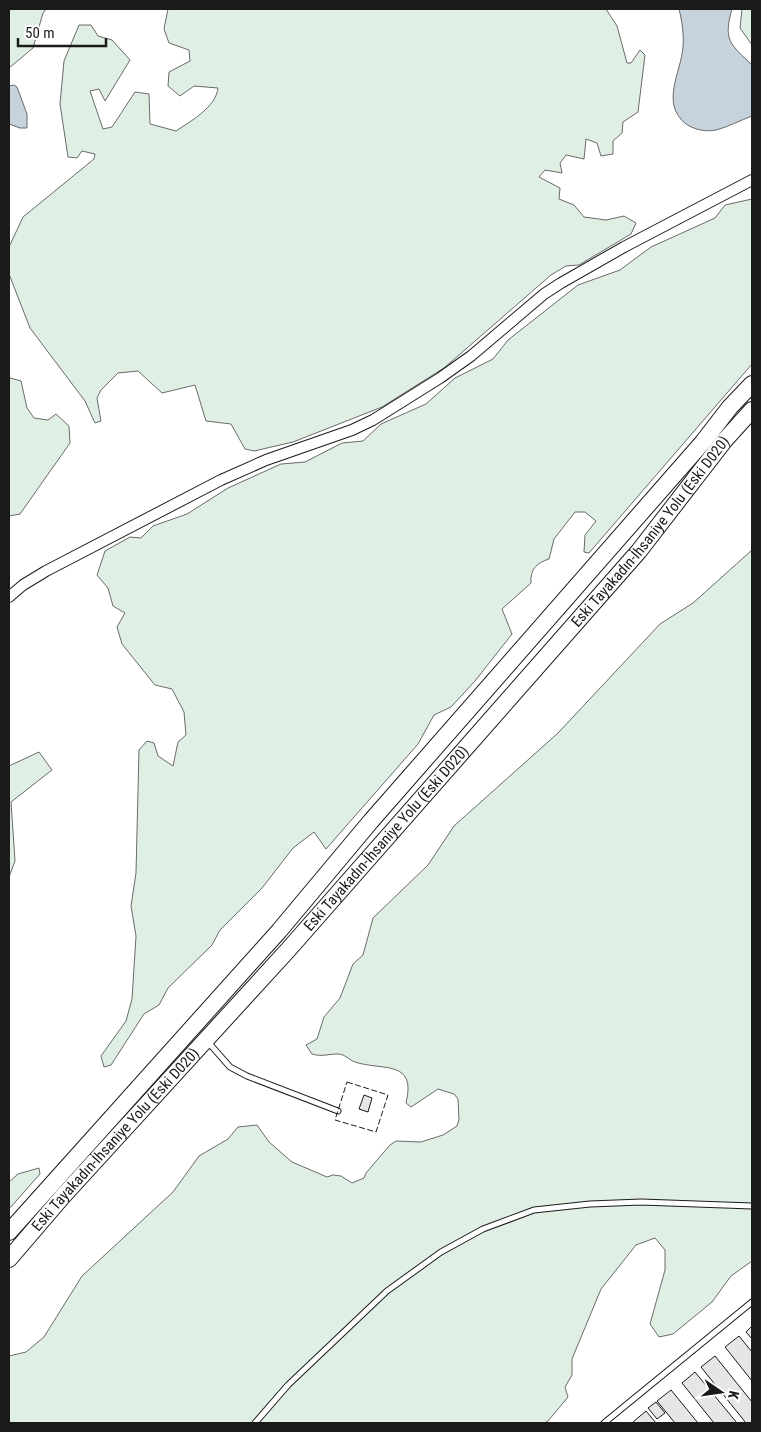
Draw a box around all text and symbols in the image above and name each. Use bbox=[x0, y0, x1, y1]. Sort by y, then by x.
scale bar bbox=[18, 15, 105, 47]
text: 50 m bbox=[25, 24, 55, 42]
street label: Eski Tayakadın-İhsaniye Yolu (Eski D020) bbox=[567, 432, 733, 631]
street label: Eski Tayakadın-İhsaniye Yolu (Eski D020) bbox=[300, 742, 472, 935]
street label: Eski Tayakadın-İhsaniye Yolu (Eski D020) bbox=[28, 1044, 203, 1235]
north arrow bbox=[696, 1367, 746, 1417]
text: K bbox=[725, 1389, 742, 1401]

